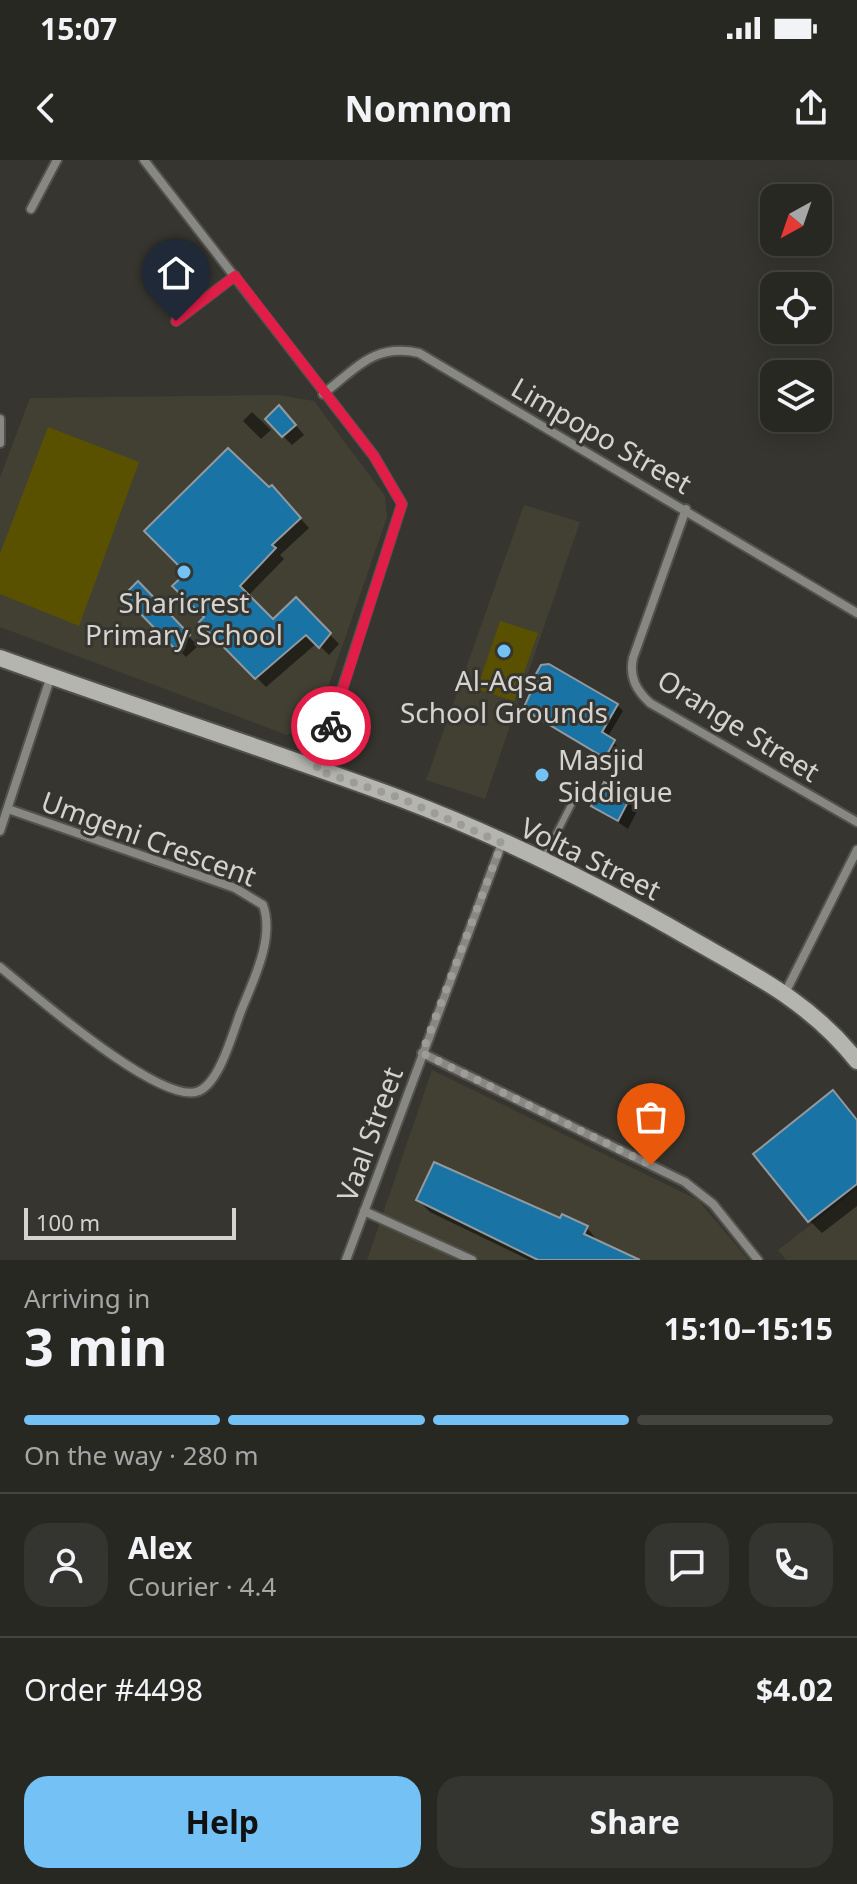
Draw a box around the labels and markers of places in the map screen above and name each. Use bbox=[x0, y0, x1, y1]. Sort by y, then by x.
pin bbox=[142, 239, 210, 321]
marker: Sharicrest Primary School bbox=[175, 563, 193, 581]
place label: Sharicrest Primary School bbox=[85, 583, 283, 653]
marker: Al-Aqsa School Grounds bbox=[495, 642, 513, 660]
place label: Al-Aqsa School Grounds bbox=[400, 661, 608, 731]
place label: Masjid Siddique bbox=[558, 740, 673, 810]
marker: Masjid Siddique bbox=[533, 766, 551, 784]
pin bbox=[617, 1083, 685, 1165]

